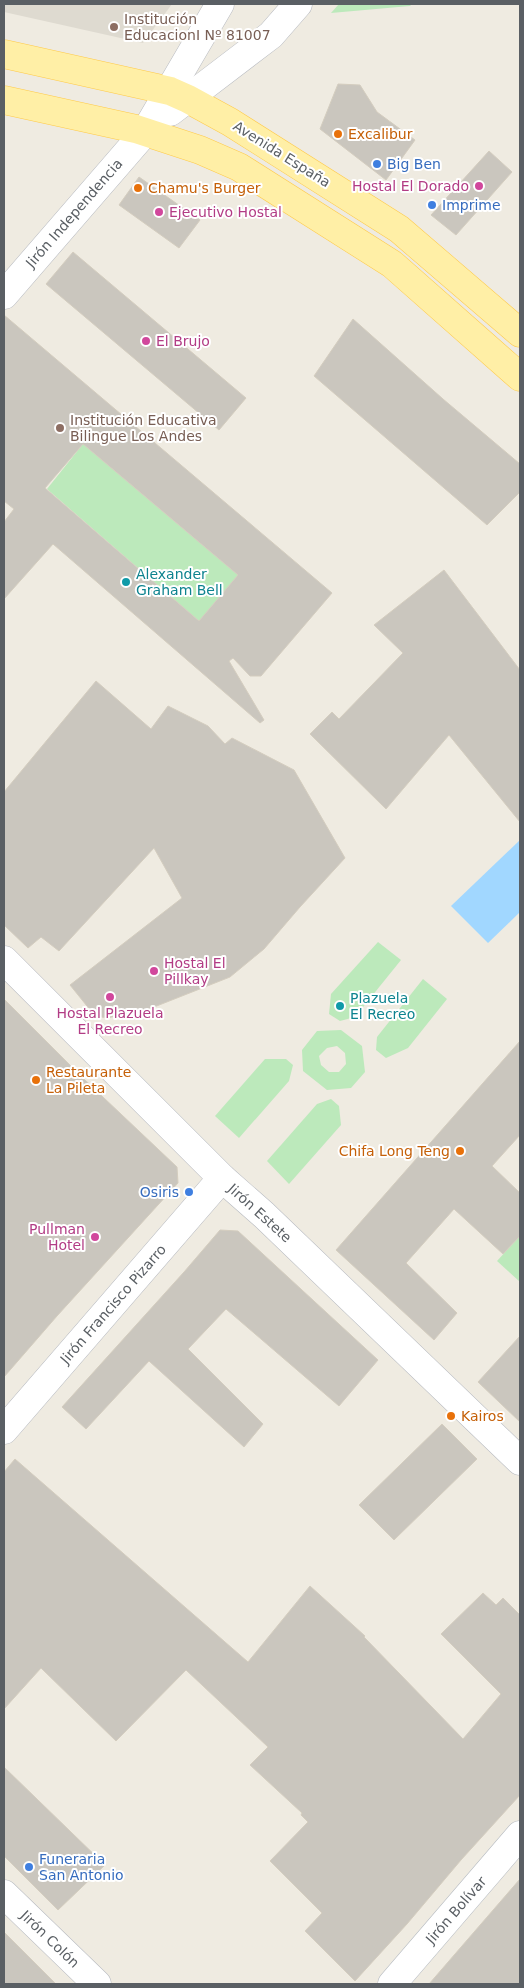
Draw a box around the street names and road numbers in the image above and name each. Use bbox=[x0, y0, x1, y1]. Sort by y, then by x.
street label: Avenida España bbox=[231, 118, 333, 190]
street label: Jirón Independencia bbox=[22, 155, 126, 271]
street label: Jirón Estete bbox=[224, 1180, 295, 1246]
street label: Jirón Francisco Pizarro bbox=[56, 1241, 169, 1368]
street label: Jirón Bolívar bbox=[422, 1873, 490, 1948]
street label: Jirón Colón bbox=[17, 1906, 83, 1971]

